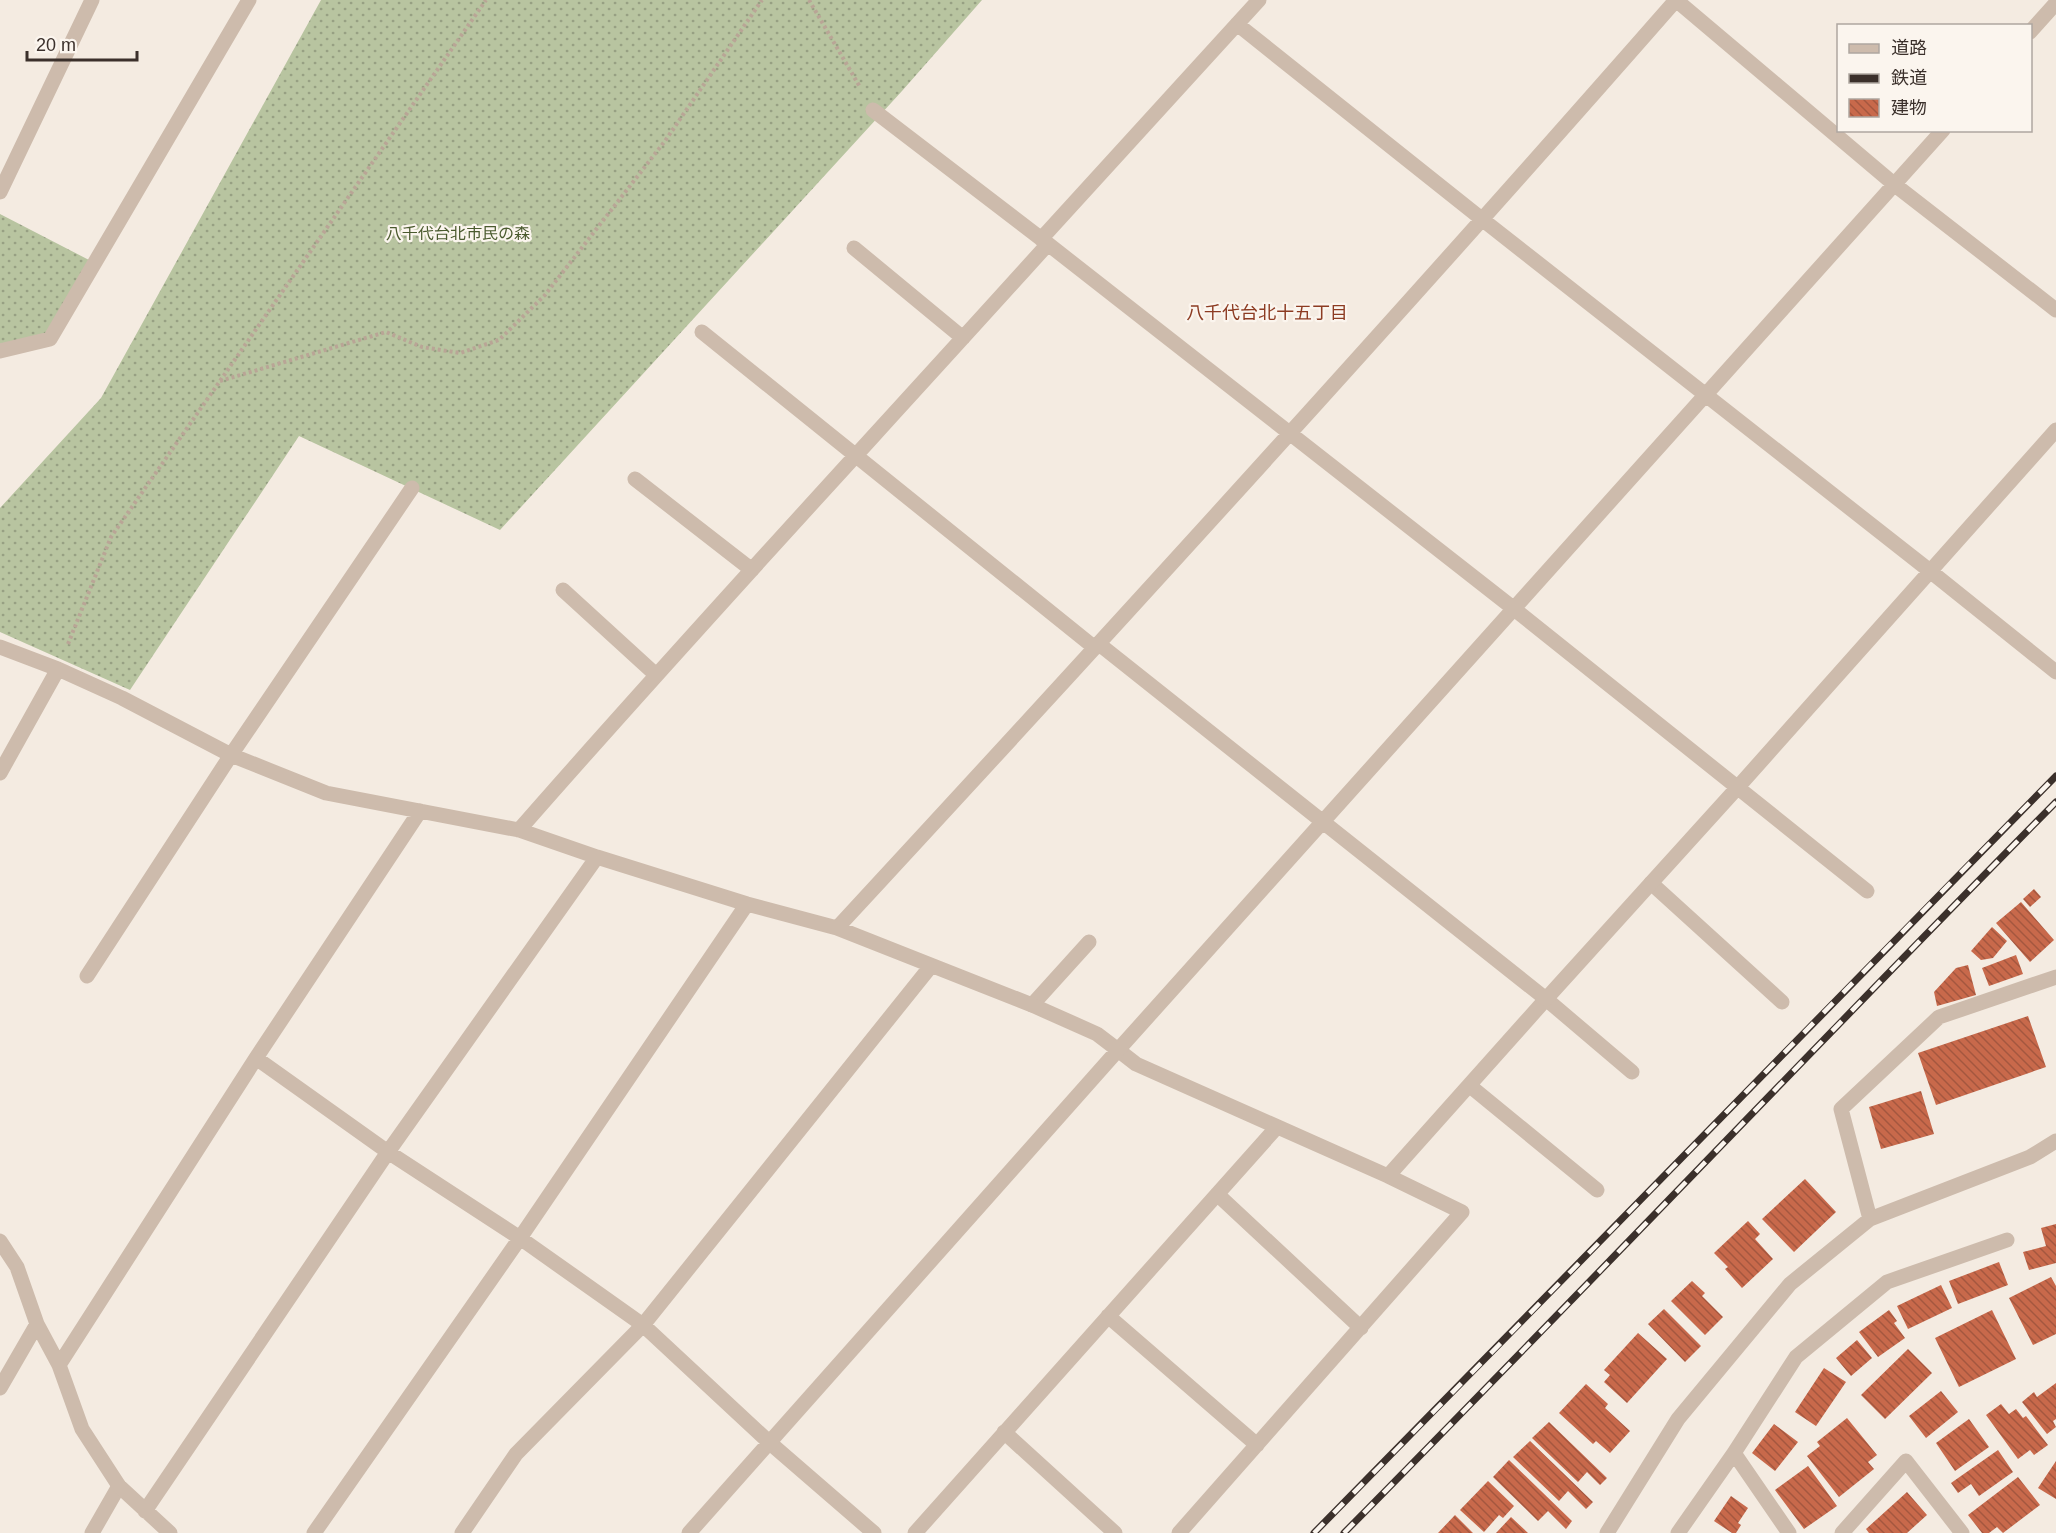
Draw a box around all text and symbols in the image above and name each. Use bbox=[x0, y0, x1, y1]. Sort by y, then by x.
scale bar bbox=[27, 24, 136, 62]
legend bbox=[1837, 24, 2032, 132]
text: 20 m bbox=[36, 35, 76, 55]
text: 道路 bbox=[1891, 38, 1927, 58]
text: 鉄道 bbox=[1891, 68, 1927, 88]
text: 建物 bbox=[1891, 98, 1927, 118]
park label: 八千代台北市民の森 bbox=[386, 225, 530, 242]
district label: 八千代台北十五丁目 bbox=[1186, 303, 1348, 323]

